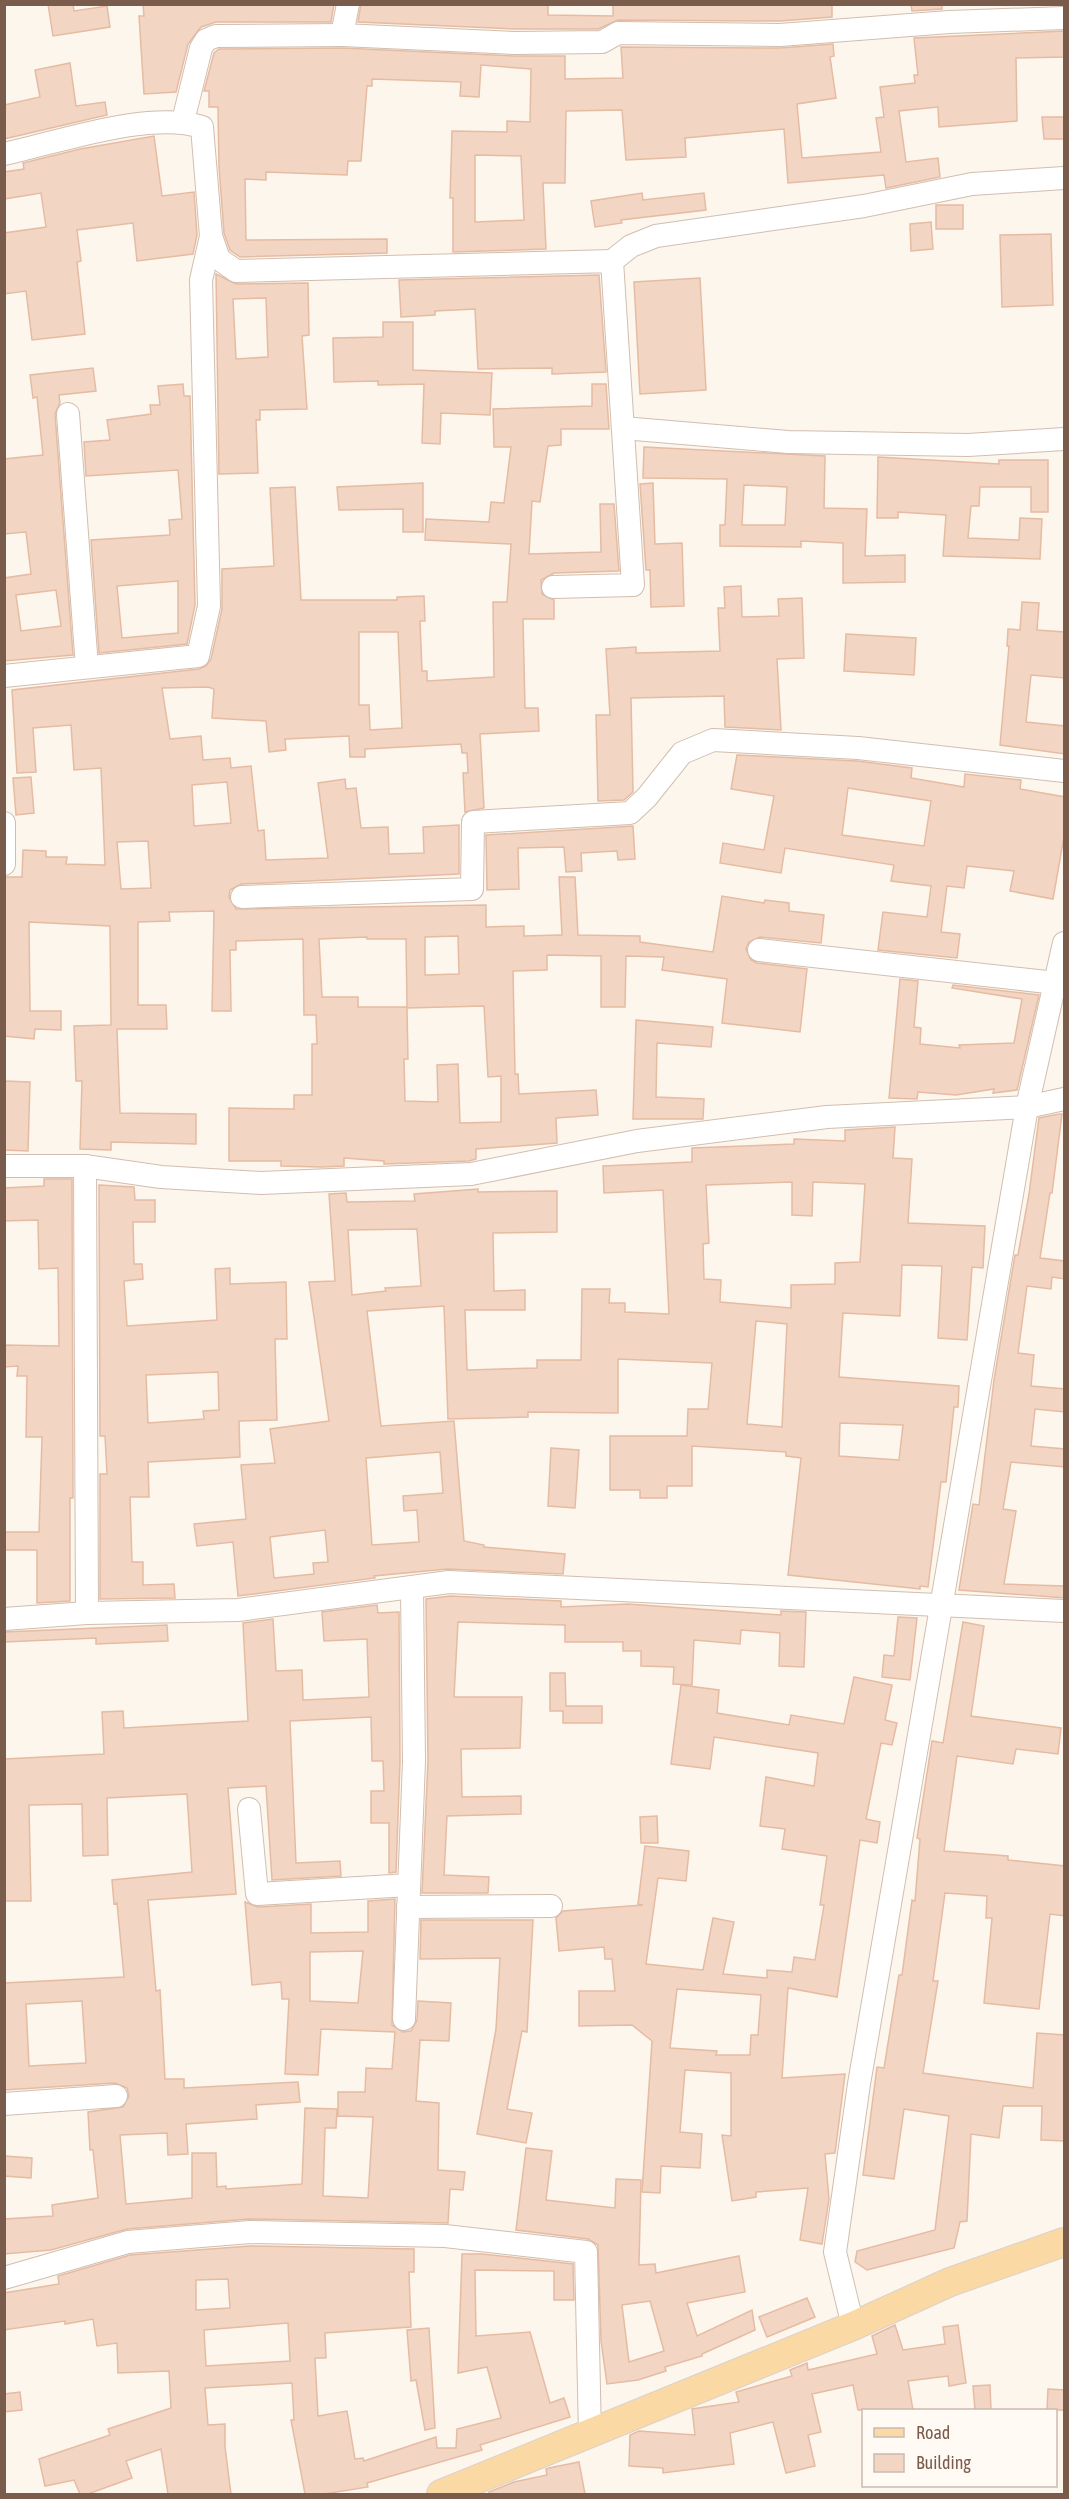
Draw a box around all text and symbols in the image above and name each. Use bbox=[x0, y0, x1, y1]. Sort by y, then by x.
legend bbox=[862, 2409, 1057, 2487]
text: Road bbox=[916, 2422, 950, 2443]
text: Building bbox=[916, 2452, 971, 2473]

